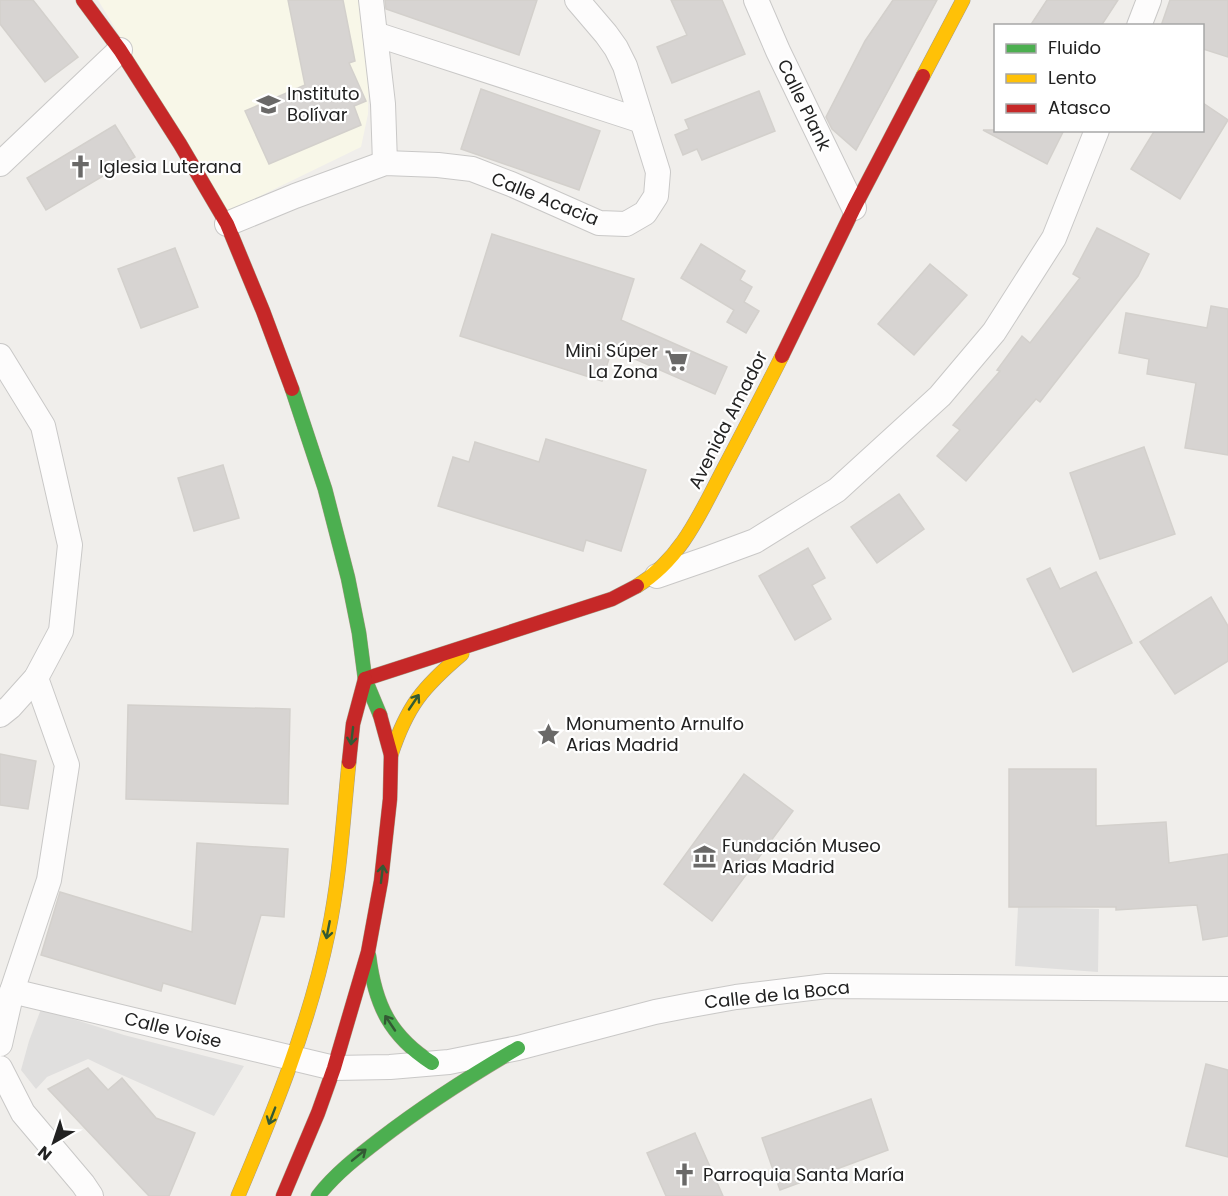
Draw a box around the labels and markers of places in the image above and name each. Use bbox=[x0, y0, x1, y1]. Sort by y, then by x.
place label: Instituto Bolívar bbox=[287, 81, 359, 127]
school or university icon: Instituto Bolívar bbox=[256, 91, 282, 117]
church icon: Iglesia Luterana bbox=[68, 154, 94, 180]
place label: Iglesia Luterana bbox=[99, 154, 242, 179]
place label: Mini Súper La Zona bbox=[565, 338, 658, 384]
supermarket icon: Mini Súper La Zona bbox=[663, 348, 689, 374]
place label: Monumento Arnulfo Arias Madrid bbox=[566, 711, 744, 757]
place icon: Monumento Arnulfo Arias Madrid bbox=[535, 721, 561, 747]
place label: Fundación Museo Arias Madrid bbox=[722, 833, 881, 879]
museum icon: Fundación Museo Arias Madrid bbox=[691, 843, 717, 869]
church icon: Parroquia Santa María bbox=[672, 1162, 698, 1188]
place label: Parroquia Santa María bbox=[703, 1162, 904, 1187]

